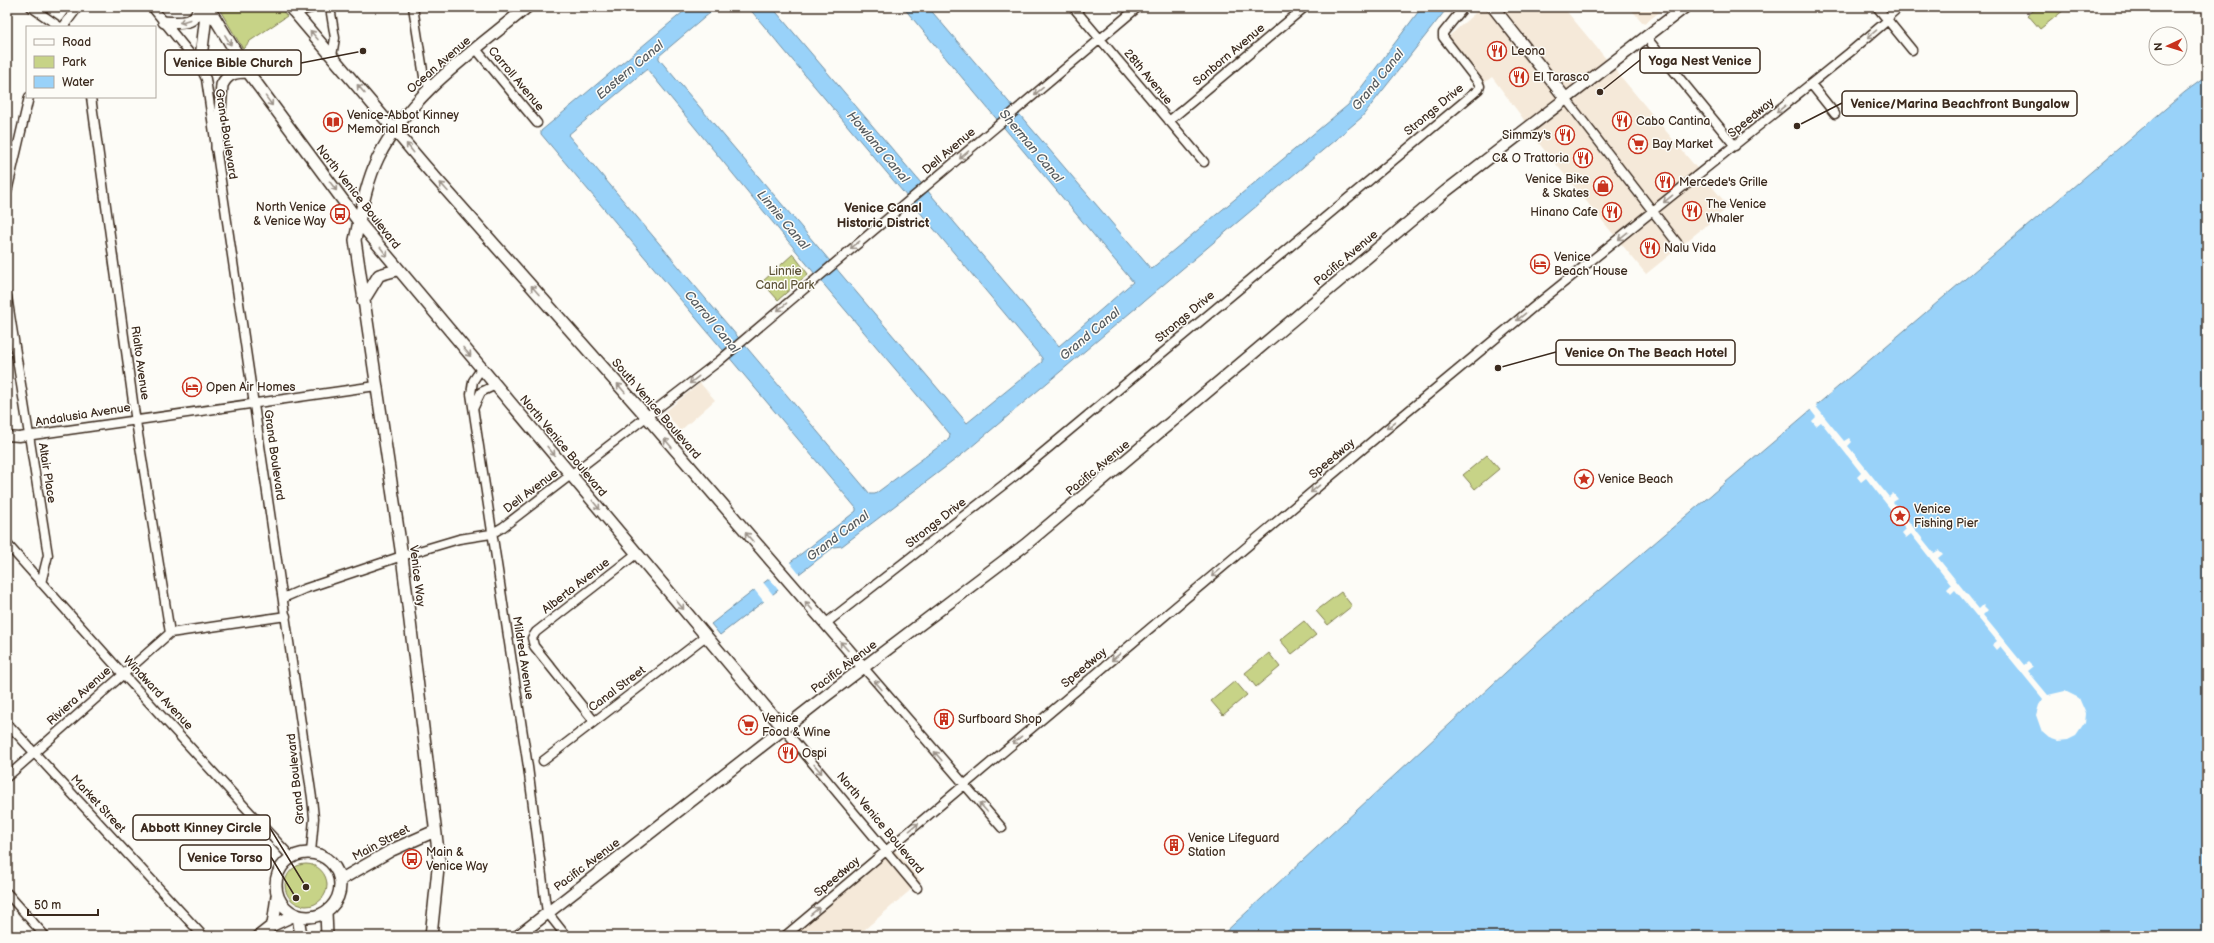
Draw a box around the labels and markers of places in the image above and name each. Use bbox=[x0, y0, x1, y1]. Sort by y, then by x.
restaurant icon: Leona bbox=[1486, 40, 1508, 62]
place label: Leona bbox=[1511, 44, 1545, 59]
callout: Yoga Nest Venice bbox=[1640, 48, 1760, 73]
callout: Venice Bible Church bbox=[165, 50, 301, 75]
restaurant icon: El Tarasco bbox=[1508, 66, 1530, 88]
place label: El Tarasco bbox=[1533, 70, 1589, 85]
callout: Venice/Marina Beachfront Bungalow bbox=[1842, 91, 2077, 116]
place label: Venice-Abbot Kinney Memorial Branch bbox=[347, 108, 459, 137]
restaurant icon: Cabo Cantina bbox=[1611, 110, 1633, 132]
library icon: Venice-Abbot Kinney Memorial Branch bbox=[322, 111, 344, 133]
place label: Cabo Cantina bbox=[1636, 114, 1710, 129]
restaurant icon: Simmzy's bbox=[1554, 124, 1576, 146]
place label: Simmzy's bbox=[1502, 128, 1551, 143]
supermarket icon: Bay Market bbox=[1627, 133, 1649, 155]
place label: Bay Market bbox=[1652, 137, 1713, 152]
restaurant icon: C& O Trattoria bbox=[1572, 147, 1594, 169]
place label: C& O Trattoria bbox=[1492, 151, 1569, 166]
restaurant icon: Mercede's Grille bbox=[1654, 171, 1676, 193]
place label: Venice Bike & Skates bbox=[1525, 172, 1589, 201]
shop icon: Venice Bike & Skates bbox=[1592, 175, 1614, 197]
place label: Mercede's Grille bbox=[1679, 175, 1768, 190]
place label: The Venice Whaler bbox=[1706, 197, 1766, 226]
place label: North Venice & Venice Way bbox=[253, 200, 327, 229]
restaurant icon: The Venice Whaler bbox=[1681, 200, 1703, 222]
restaurant icon: Hinano Cafe bbox=[1601, 201, 1623, 223]
bus stop icon: North Venice & Venice Way bbox=[329, 203, 351, 225]
place label: Hinano Cafe bbox=[1530, 205, 1598, 220]
restaurant icon: Nalu Vida bbox=[1639, 237, 1661, 259]
place label: Nalu Vida bbox=[1664, 241, 1716, 256]
place label: Venice Beach House bbox=[1554, 250, 1628, 279]
hotel icon: Venice Beach House bbox=[1529, 253, 1551, 275]
callout: Venice On The Beach Hotel bbox=[1556, 340, 1735, 365]
hotel icon: Open Air Homes bbox=[181, 376, 203, 398]
place label: Open Air Homes bbox=[206, 380, 296, 395]
place icon: Venice Beach bbox=[1573, 468, 1595, 490]
place label: Venice Beach bbox=[1598, 472, 1673, 487]
place label: Venice Fishing Pier bbox=[1914, 502, 1979, 531]
place icon: Venice Fishing Pier bbox=[1889, 505, 1911, 527]
building icon: Surfboard Shop bbox=[933, 708, 955, 730]
place label: Venice Food & Wine bbox=[762, 711, 830, 740]
place label: Surfboard Shop bbox=[958, 712, 1042, 727]
supermarket icon: Venice Food & Wine bbox=[737, 714, 759, 736]
restaurant icon: Ospi bbox=[777, 742, 799, 764]
place label: Ospi bbox=[802, 746, 827, 761]
callout: Abbott Kinney Circle bbox=[133, 815, 270, 840]
place label: Venice Lifeguard Station bbox=[1188, 831, 1279, 860]
building icon: Venice Lifeguard Station bbox=[1163, 834, 1185, 856]
callout: Venice Torso bbox=[180, 845, 271, 870]
place label: Main & Venice Way bbox=[426, 845, 488, 874]
bus stop icon: Main & Venice Way bbox=[401, 848, 423, 870]

